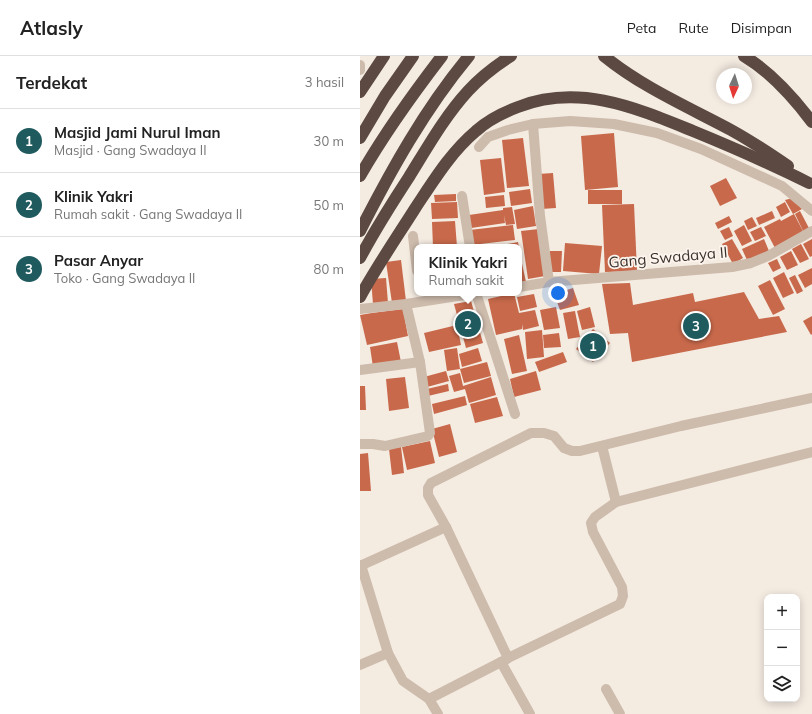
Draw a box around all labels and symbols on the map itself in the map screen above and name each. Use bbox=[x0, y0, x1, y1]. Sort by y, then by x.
north arrow bbox=[716, 68, 752, 104]
street label: Gang Swadaya II bbox=[608, 242, 728, 272]
your location bbox=[548, 283, 568, 303]
pin: 2 bbox=[455, 309, 481, 339]
pin: 3 bbox=[683, 311, 709, 341]
pin: 1 bbox=[580, 331, 606, 361]

